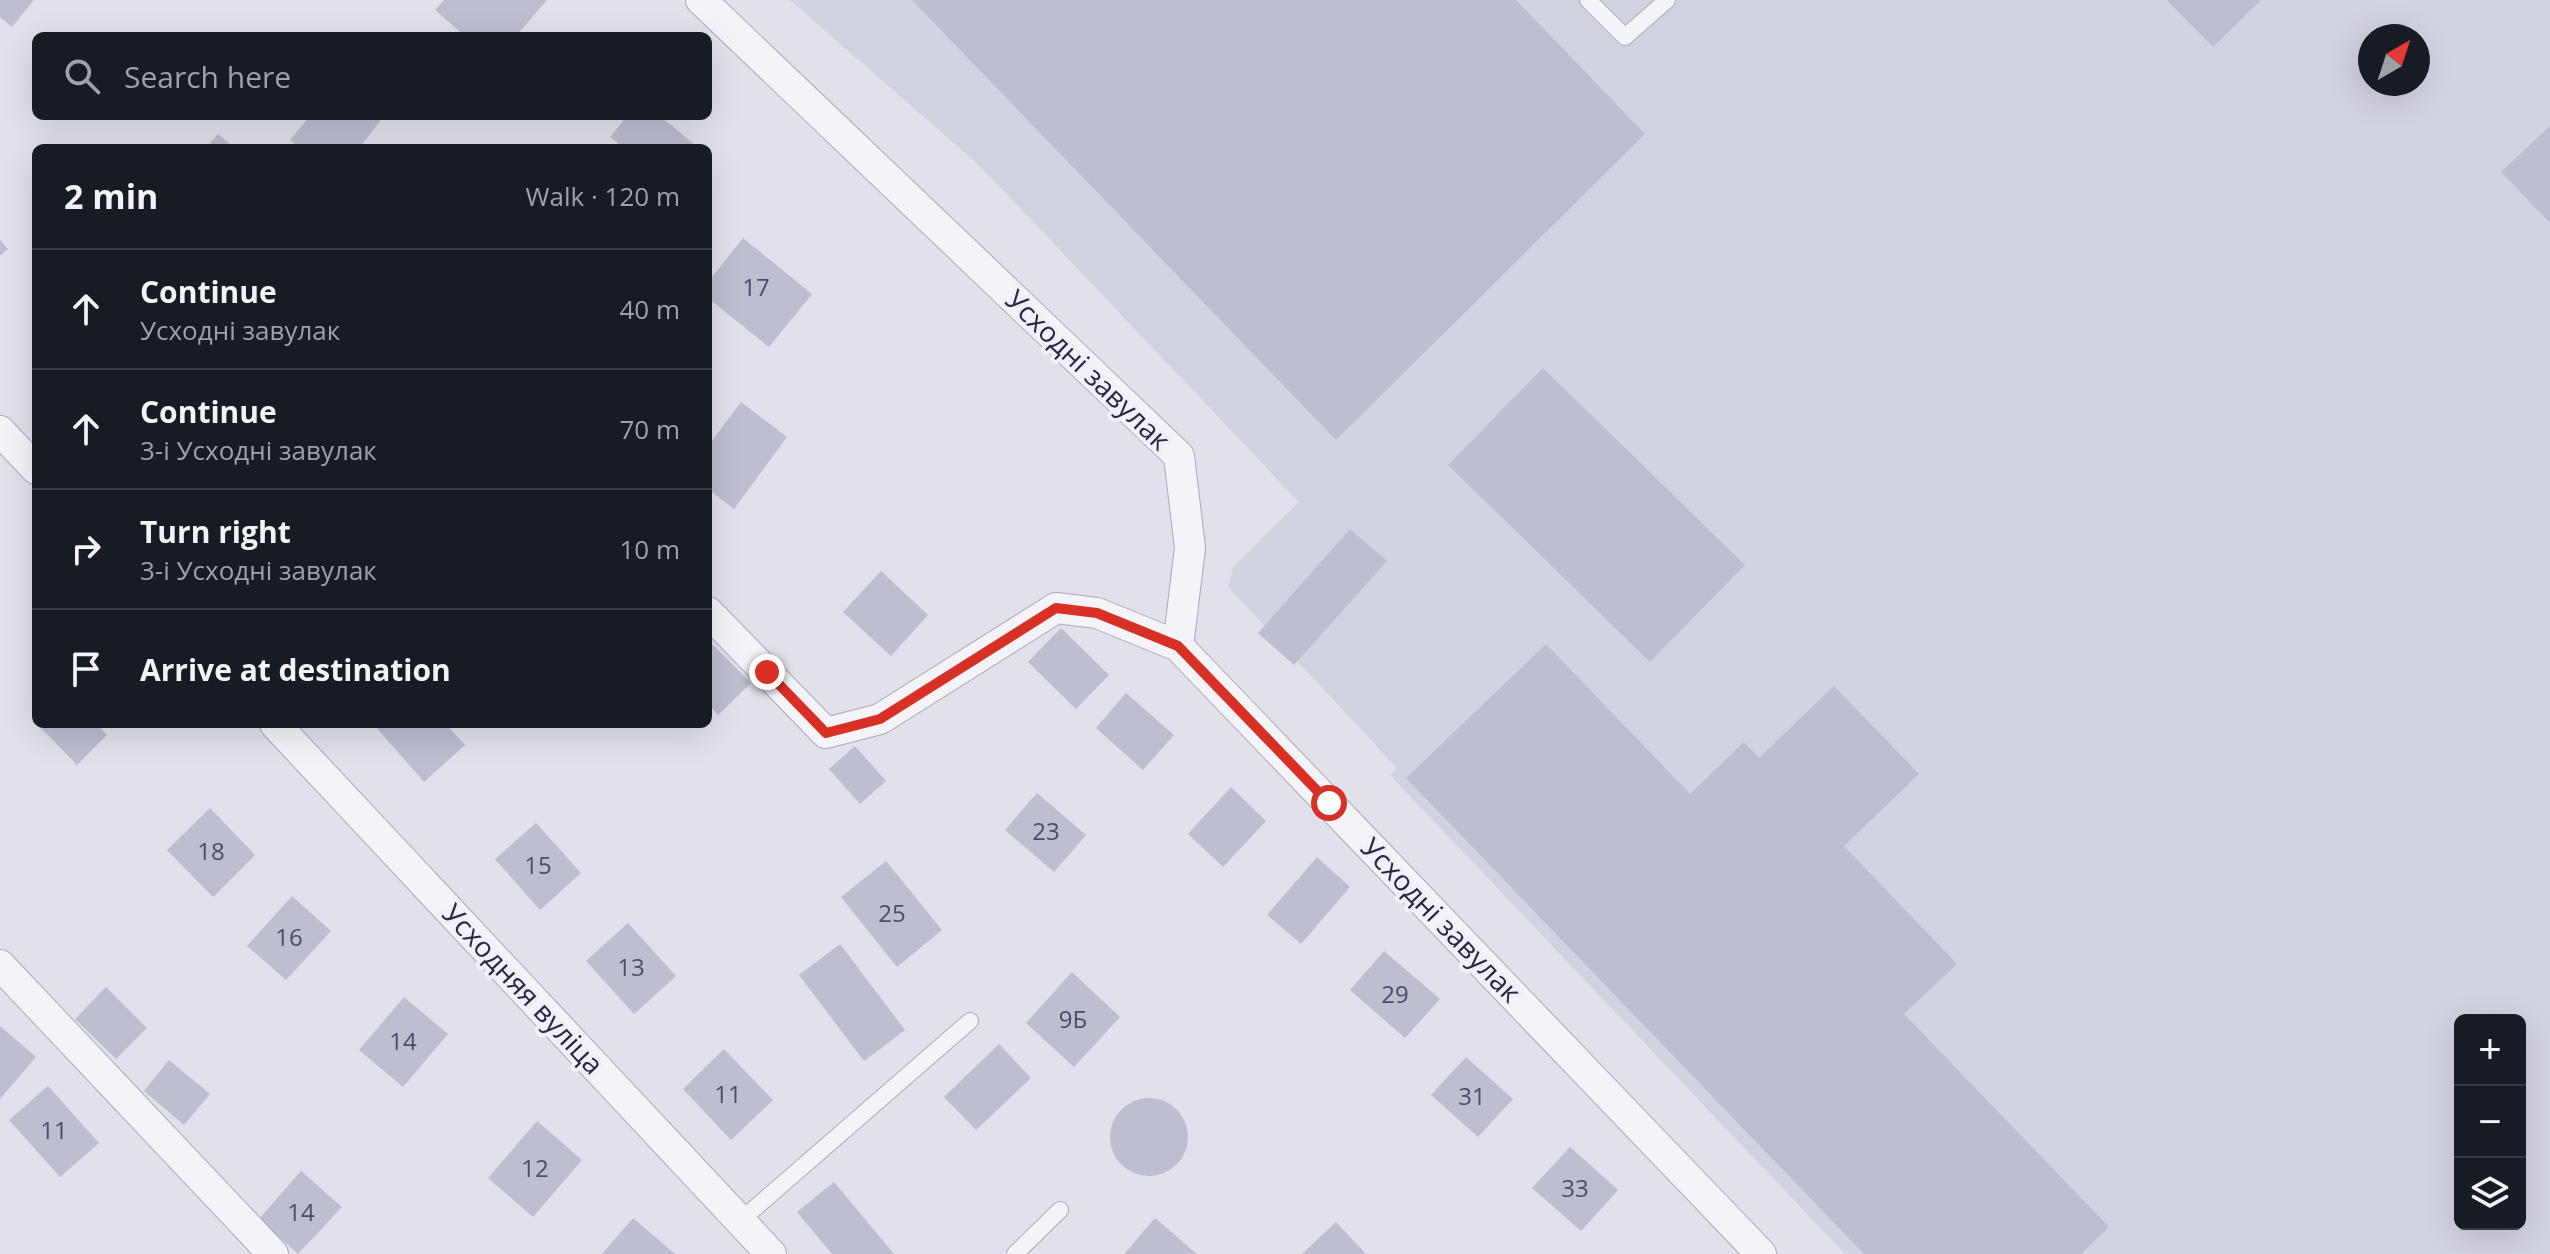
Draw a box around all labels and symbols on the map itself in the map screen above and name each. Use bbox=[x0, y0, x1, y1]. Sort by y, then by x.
north arrow bbox=[2358, 24, 2430, 96]
house number: 17 bbox=[742, 270, 770, 303]
street label: Усходні завулак bbox=[998, 281, 1180, 458]
route end bbox=[749, 654, 785, 690]
route start bbox=[1311, 785, 1347, 821]
house number: 23 bbox=[1032, 814, 1060, 847]
street label: Усходні завулак bbox=[1353, 829, 1531, 1010]
house number: 18 bbox=[197, 834, 225, 867]
house number: 15 bbox=[524, 848, 552, 881]
street label: Усходняя вуліца bbox=[435, 895, 613, 1082]
house number: 25 bbox=[878, 896, 906, 929]
house number: 16 bbox=[275, 920, 303, 953]
house number: 13 bbox=[617, 950, 645, 983]
house number: 29 bbox=[1381, 977, 1409, 1010]
house number: 9Б bbox=[1059, 1002, 1087, 1035]
house number: 14 bbox=[389, 1024, 417, 1057]
house number: 11 bbox=[714, 1077, 742, 1110]
house number: 31 bbox=[1458, 1079, 1486, 1112]
house number: 11 bbox=[40, 1113, 68, 1146]
house number: 12 bbox=[521, 1151, 549, 1184]
house number: 33 bbox=[1561, 1171, 1589, 1204]
house number: 14 bbox=[287, 1195, 315, 1228]

